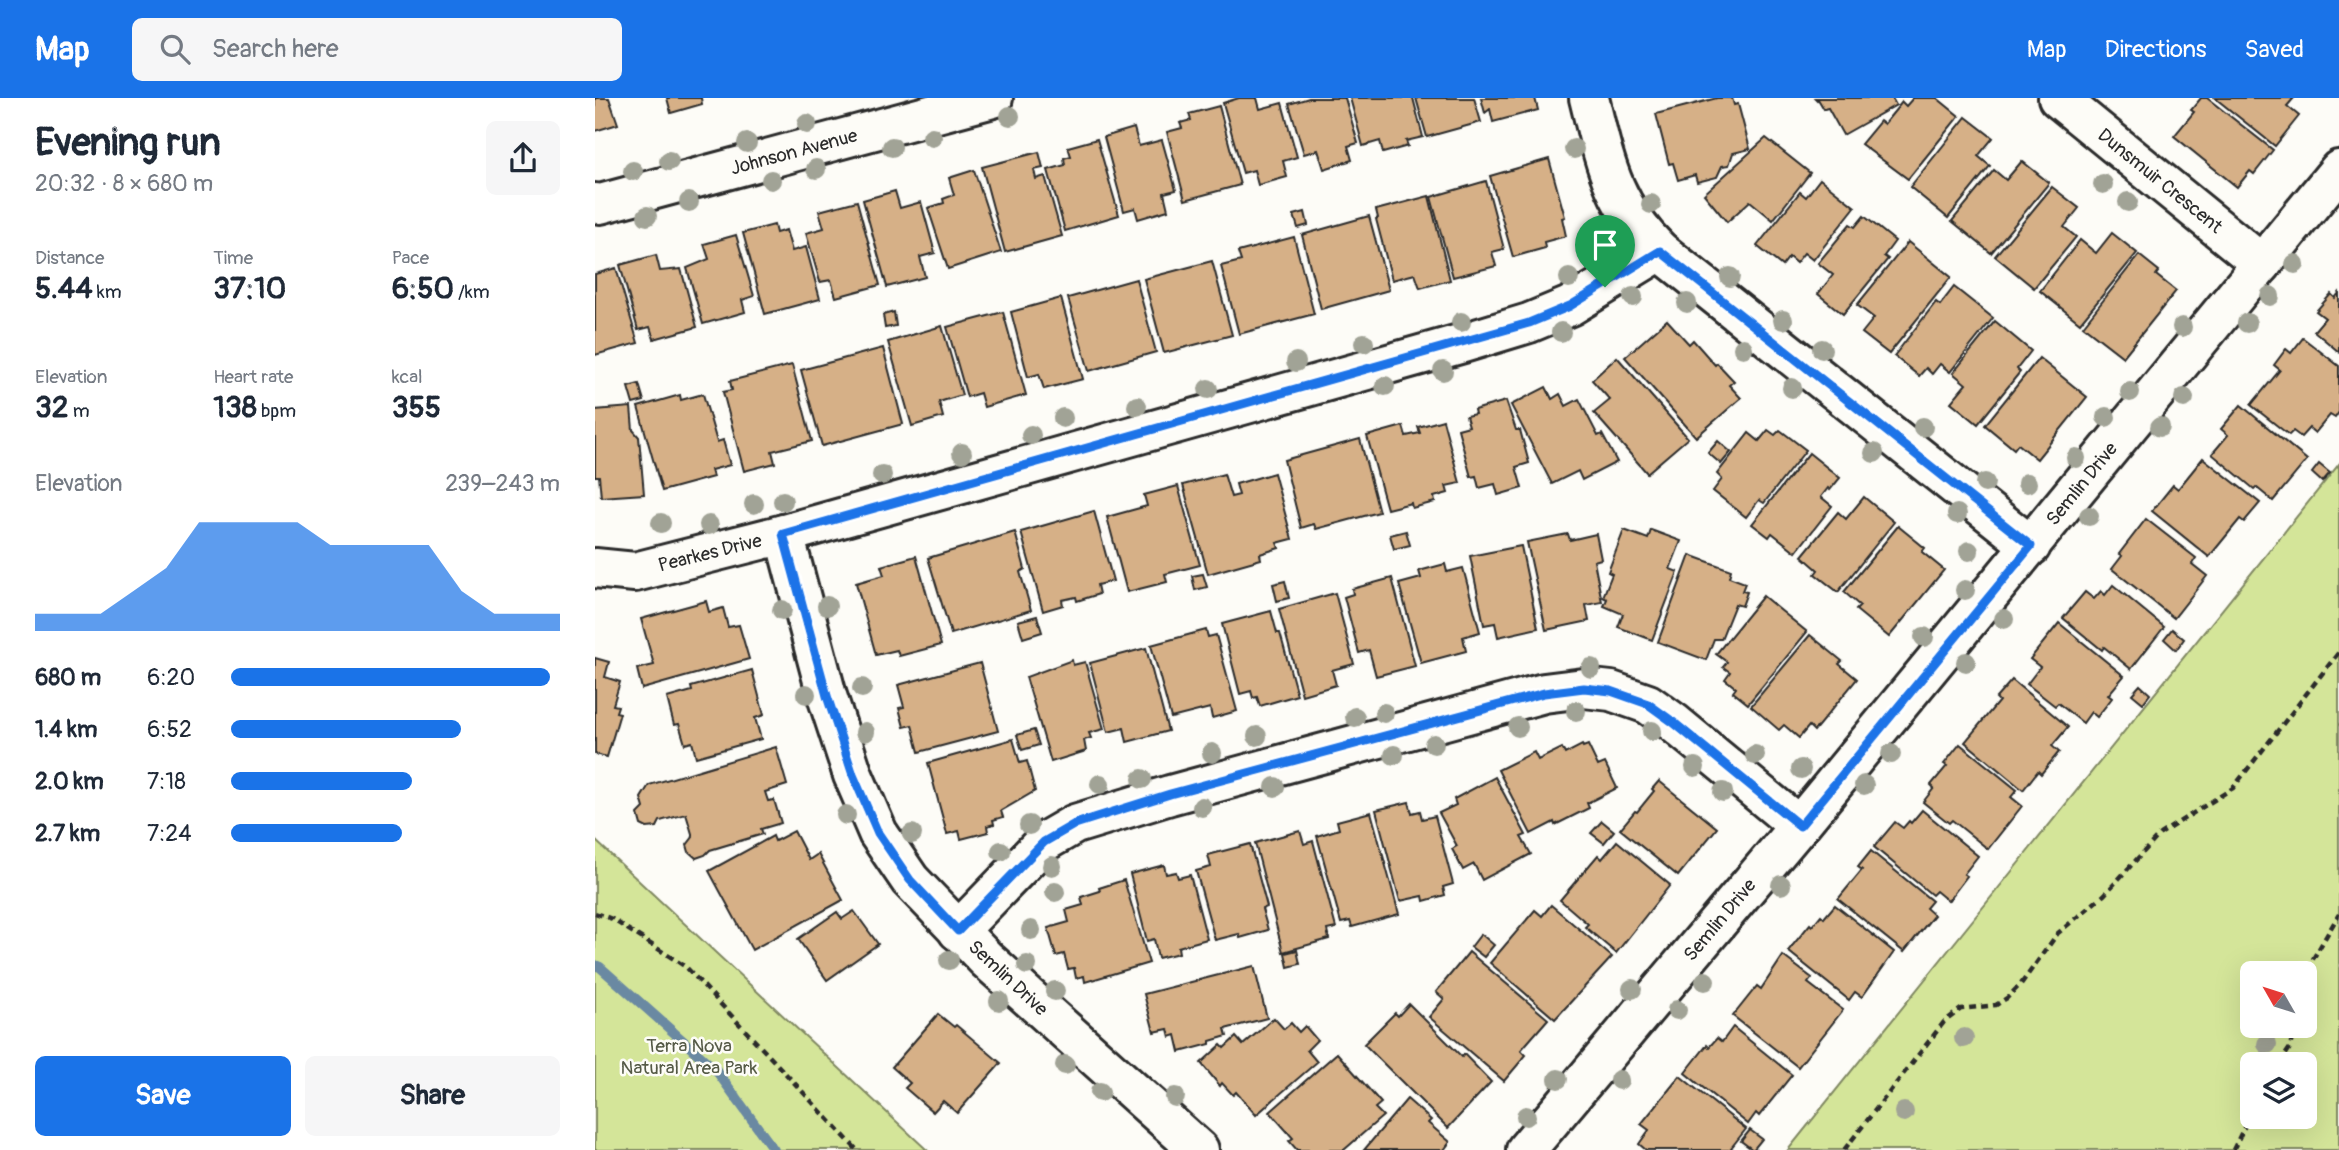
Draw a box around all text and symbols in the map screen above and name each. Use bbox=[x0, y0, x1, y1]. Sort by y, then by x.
search box bbox=[132, 18, 622, 81]
text: Map bbox=[35, 29, 90, 70]
icon: search bbox=[156, 30, 194, 68]
text: Search here bbox=[212, 33, 339, 65]
text: Map bbox=[2027, 35, 2067, 64]
text: Directions bbox=[2105, 35, 2206, 64]
text: Saved bbox=[2244, 35, 2304, 64]
text: Evening run bbox=[35, 119, 221, 167]
button: share bbox=[486, 121, 560, 195]
street label: Johnson Avenue bbox=[728, 123, 861, 180]
street label: Dunsmuir Crescent bbox=[2093, 123, 2227, 239]
text: 20:32 · 8 × 680 m bbox=[35, 169, 213, 198]
pin bbox=[1575, 215, 1635, 287]
icon: arrive bbox=[1586, 226, 1624, 264]
text: Distance bbox=[35, 246, 104, 270]
text: Time bbox=[213, 246, 253, 270]
text: Pace bbox=[392, 246, 429, 270]
text: 5.44 bbox=[35, 270, 93, 307]
text: 37:10 bbox=[213, 270, 286, 307]
text: 6:50 bbox=[392, 270, 454, 307]
text: km bbox=[93, 280, 122, 304]
text: /km bbox=[454, 280, 490, 304]
text: Elevation bbox=[35, 365, 107, 389]
text: Heart rate bbox=[213, 365, 293, 389]
text: kcal bbox=[392, 365, 423, 389]
text: 32 bbox=[35, 389, 69, 426]
text: 138 bbox=[213, 389, 257, 426]
text: 355 bbox=[392, 389, 441, 426]
text: m bbox=[69, 399, 90, 423]
text: bpm bbox=[257, 399, 296, 423]
street label: Semlin Drive bbox=[2041, 437, 2123, 531]
text: Elevation bbox=[35, 469, 123, 498]
text: 239–243 m bbox=[445, 469, 560, 498]
street label: Pearkes Drive bbox=[656, 528, 765, 577]
text: 680 m bbox=[35, 663, 101, 692]
text: 6:20 bbox=[147, 663, 195, 692]
text: 1.4 km bbox=[35, 715, 97, 744]
text: 6:52 bbox=[147, 715, 192, 744]
text: 2.0 km bbox=[35, 767, 104, 796]
text: 7:18 bbox=[147, 767, 186, 796]
text: 2.7 km bbox=[35, 819, 100, 848]
text: 7:24 bbox=[147, 819, 192, 848]
street label: Semlin Drive bbox=[1679, 873, 1762, 966]
street label: Semlin Drive bbox=[963, 935, 1053, 1021]
north arrow bbox=[2240, 961, 2317, 1038]
map controls bbox=[2240, 961, 2317, 1129]
park label: Terra Nova Natural Area Park bbox=[621, 1034, 758, 1080]
button: layers bbox=[2240, 1052, 2317, 1129]
button: Save bbox=[35, 1056, 291, 1136]
button: Share bbox=[305, 1056, 560, 1136]

